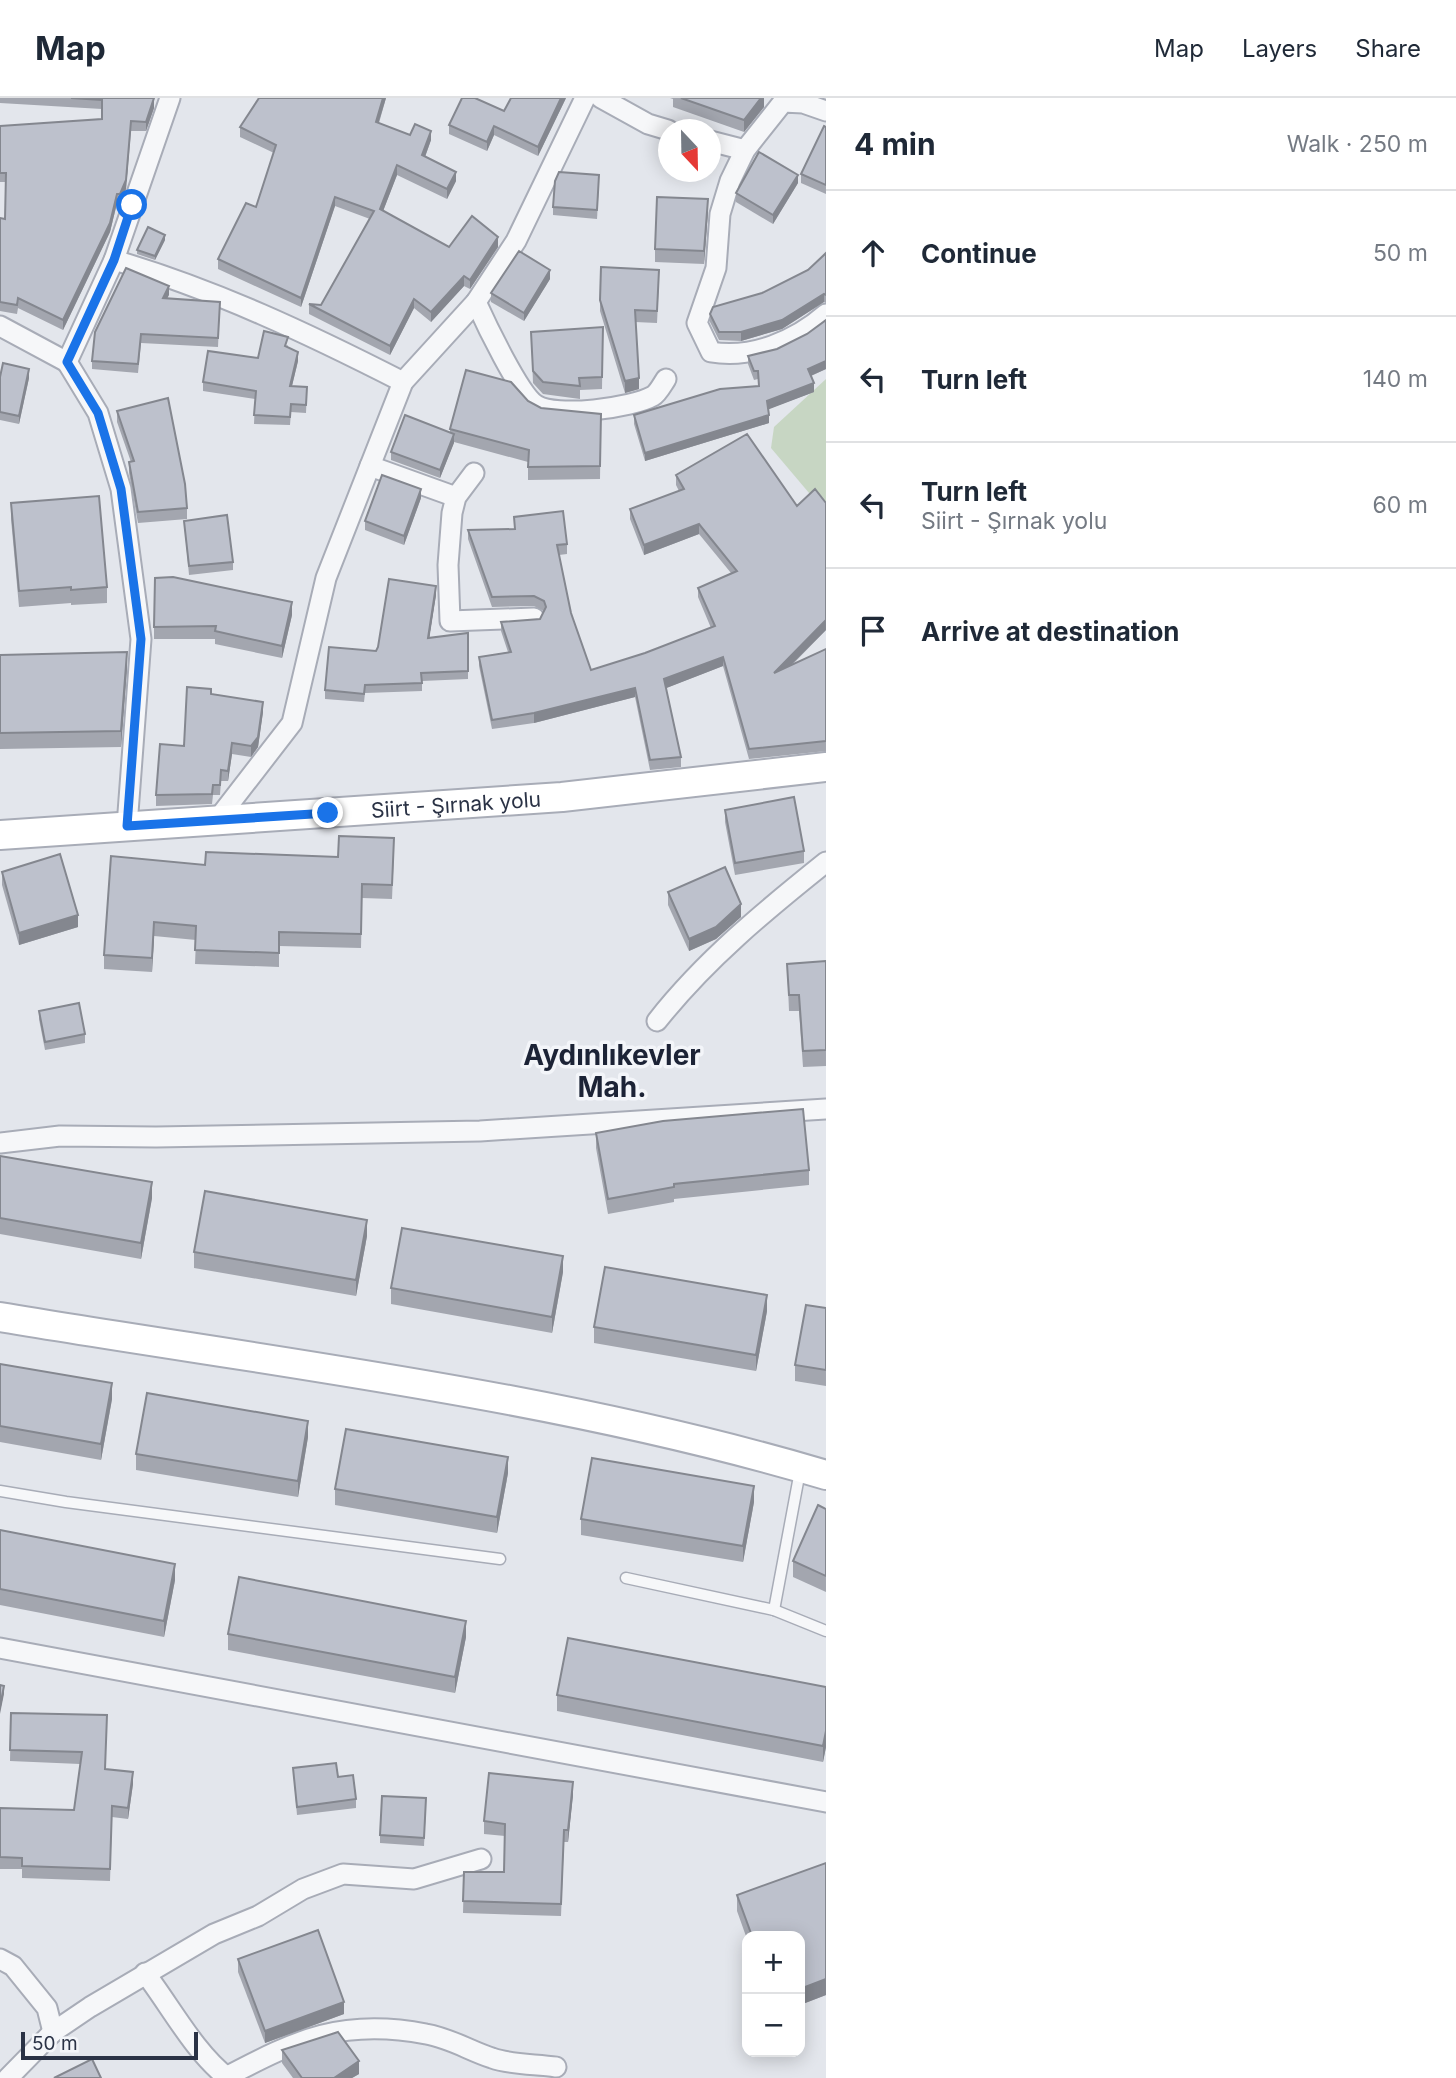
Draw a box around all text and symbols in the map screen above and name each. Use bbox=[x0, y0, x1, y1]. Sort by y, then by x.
text: Map bbox=[35, 28, 106, 68]
text: Map bbox=[1154, 34, 1204, 63]
text: Layers bbox=[1242, 34, 1317, 63]
text: Share bbox=[1355, 34, 1421, 63]
north arrow bbox=[658, 119, 721, 182]
text: 4 min bbox=[854, 126, 936, 162]
text: Walk · 250 m bbox=[1287, 130, 1428, 158]
route start bbox=[116, 189, 147, 220]
icon: ahead bbox=[854, 234, 892, 272]
text: Continue bbox=[921, 238, 1037, 269]
text: 50 m bbox=[1373, 239, 1428, 267]
icon: left bbox=[854, 360, 892, 398]
text: Turn left bbox=[921, 364, 1027, 395]
text: 140 m bbox=[1363, 365, 1428, 393]
text: Turn left bbox=[921, 476, 1027, 507]
icon: left bbox=[854, 486, 892, 524]
text: 60 m bbox=[1373, 491, 1428, 519]
text: Siirt - Şırnak yolu bbox=[921, 507, 1107, 535]
icon: arrive bbox=[854, 612, 892, 650]
text: Arrive at destination bbox=[921, 616, 1180, 647]
street label: Siirt - Şırnak yolu bbox=[370, 786, 542, 822]
route end bbox=[312, 797, 343, 828]
district label: Aydınlıkevler Mah. bbox=[523, 1038, 701, 1104]
map controls bbox=[742, 1931, 805, 2057]
button: + bbox=[742, 1931, 805, 1994]
button: − bbox=[742, 1994, 805, 2057]
scale bar bbox=[21, 2029, 198, 2061]
text: 50 m bbox=[32, 2032, 78, 2055]

